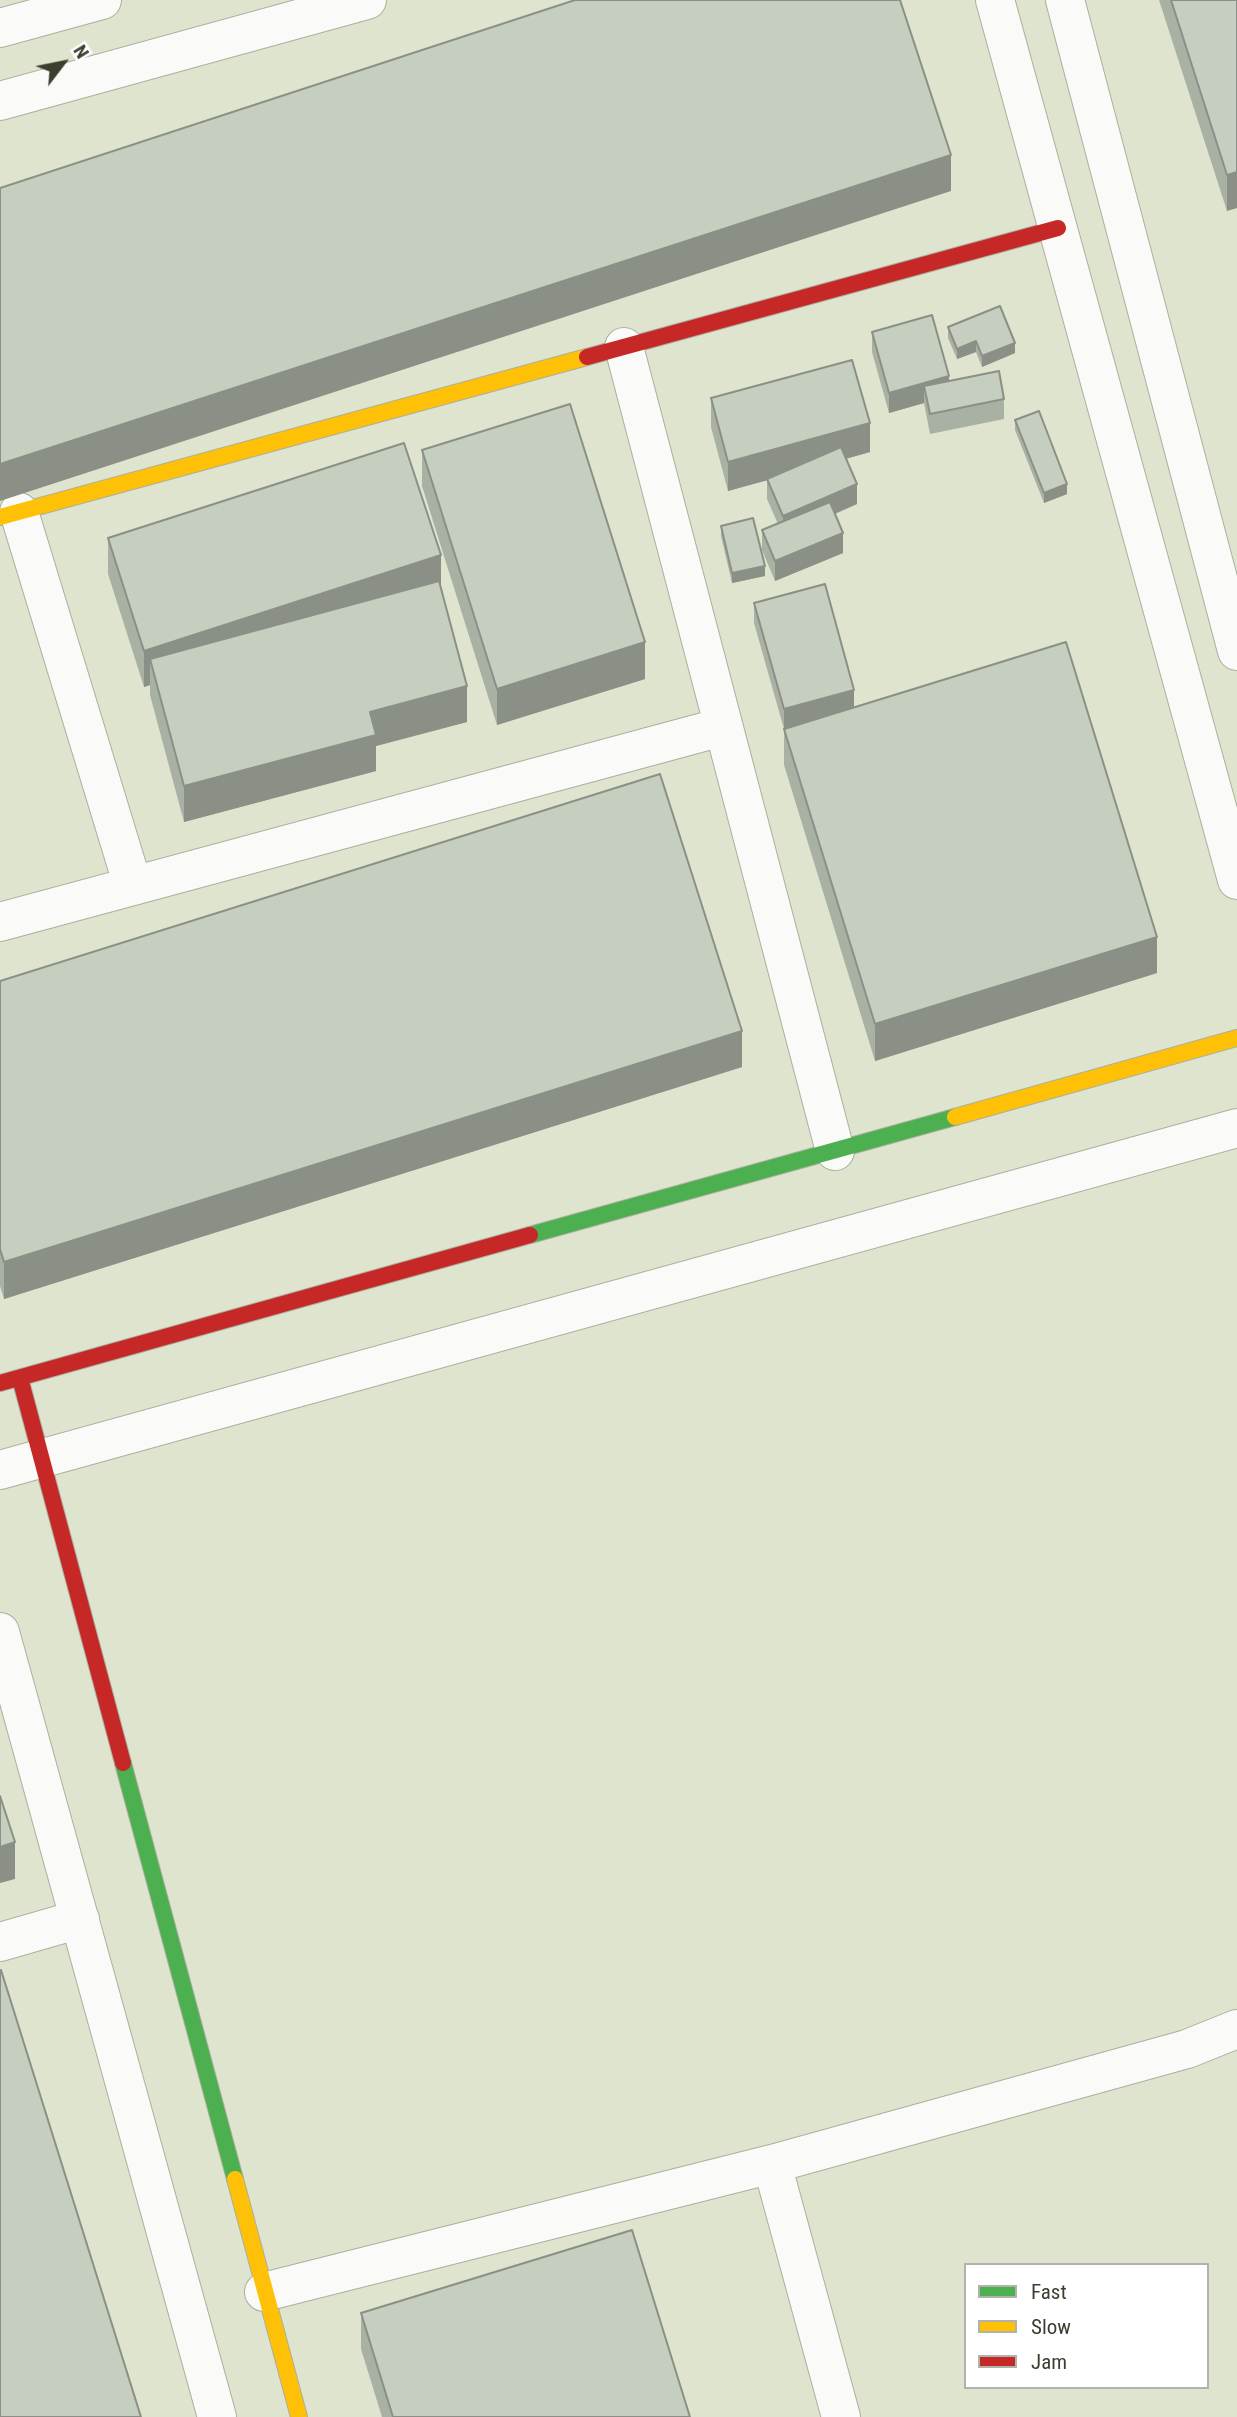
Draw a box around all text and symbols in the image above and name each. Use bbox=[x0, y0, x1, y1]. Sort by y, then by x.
north arrow bbox=[28, 28, 98, 98]
text: N bbox=[68, 41, 94, 63]
legend bbox=[964, 2263, 1209, 2389]
text: Fast bbox=[1031, 2280, 1067, 2304]
text: Slow bbox=[1031, 2315, 1071, 2339]
text: Jam bbox=[1031, 2350, 1067, 2374]

